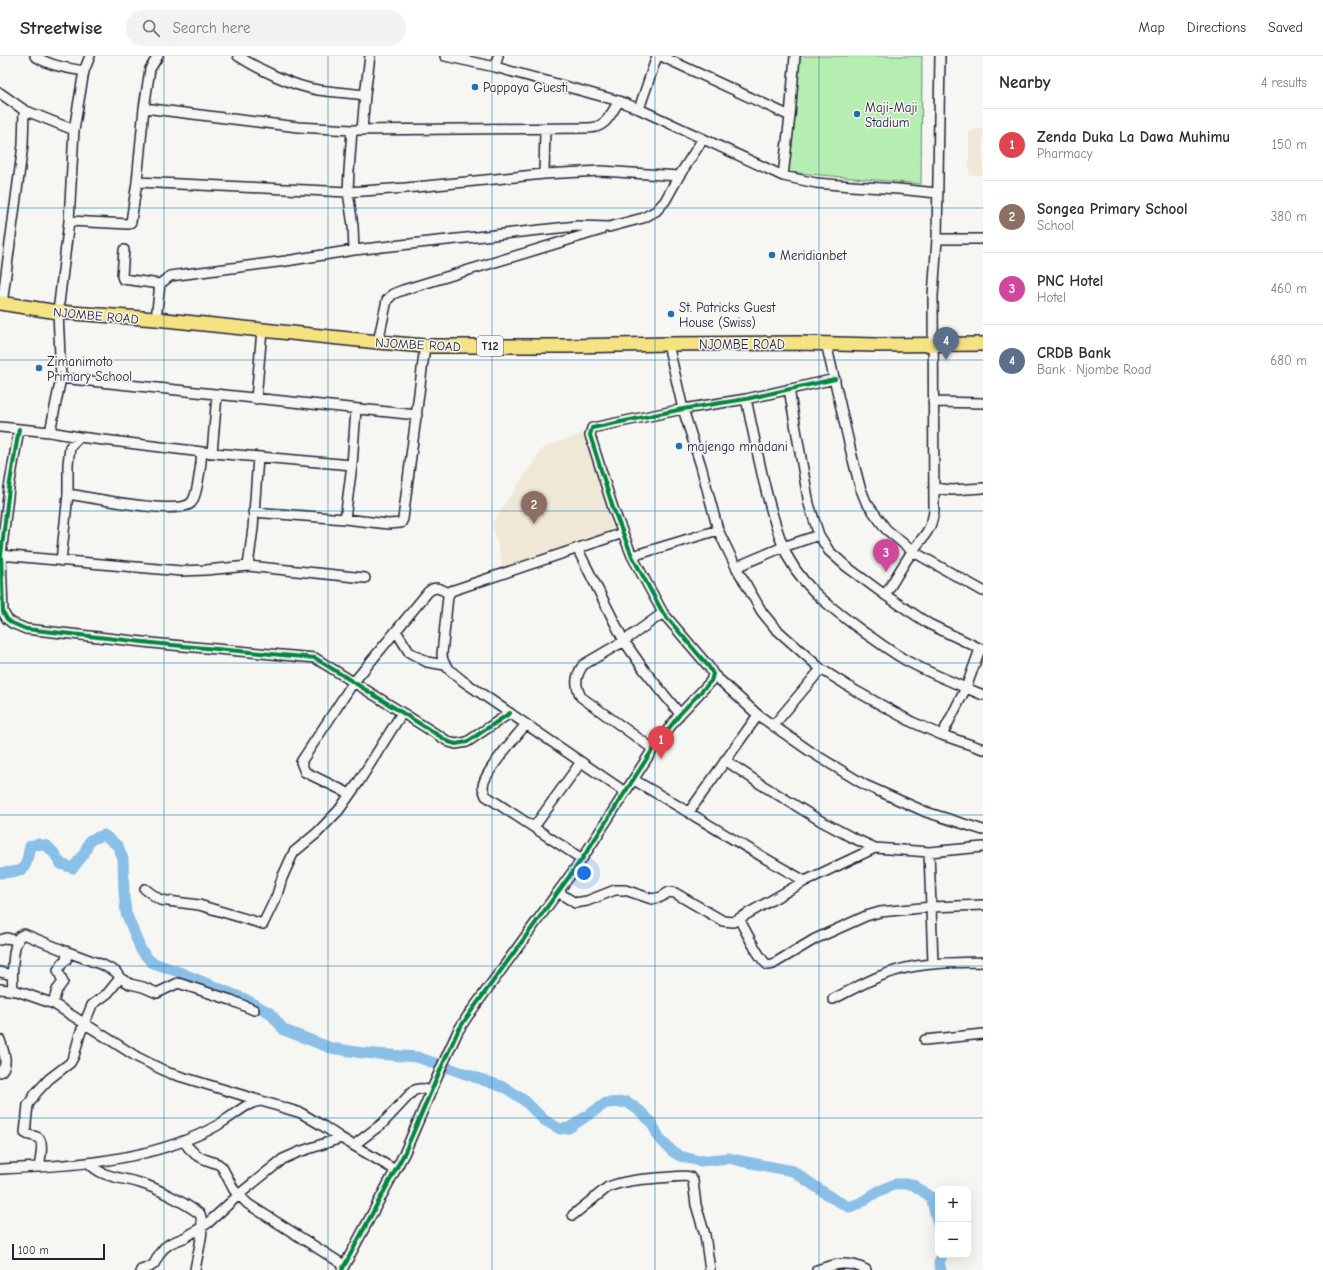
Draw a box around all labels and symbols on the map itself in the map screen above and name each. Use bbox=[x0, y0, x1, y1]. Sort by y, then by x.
place label: Pappaya Guesti bbox=[483, 80, 568, 95]
marker: Pappaya Guesti bbox=[470, 82, 480, 92]
place label: Maji-Maji Stadium bbox=[865, 100, 917, 130]
marker: Maji-Maji Stadium bbox=[852, 109, 862, 119]
place label: Meridianbet bbox=[780, 248, 848, 263]
marker: Meridianbet bbox=[767, 250, 777, 260]
place label: St. Patricks Guest House (Swiss) bbox=[679, 300, 777, 330]
street label: NJOMBE ROAD bbox=[53, 304, 139, 327]
marker: St. Patricks Guest House (Swiss) bbox=[666, 309, 676, 319]
pin: 4 bbox=[933, 327, 959, 360]
street label: NJOMBE ROAD bbox=[375, 335, 461, 354]
road number: T12 bbox=[477, 336, 503, 356]
street label: NJOMBE ROAD bbox=[699, 337, 785, 352]
place label: Zimanimoto Primary School bbox=[47, 354, 132, 384]
marker: Zimanimoto Primary School bbox=[34, 363, 44, 373]
place label: majengo mnadani bbox=[687, 439, 788, 454]
marker: majengo mnadani bbox=[674, 441, 684, 451]
pin: 2 bbox=[521, 491, 547, 524]
pin: 3 bbox=[873, 539, 899, 572]
pin: 1 bbox=[648, 726, 674, 759]
your location bbox=[574, 863, 594, 883]
scale bar bbox=[12, 1242, 105, 1261]

